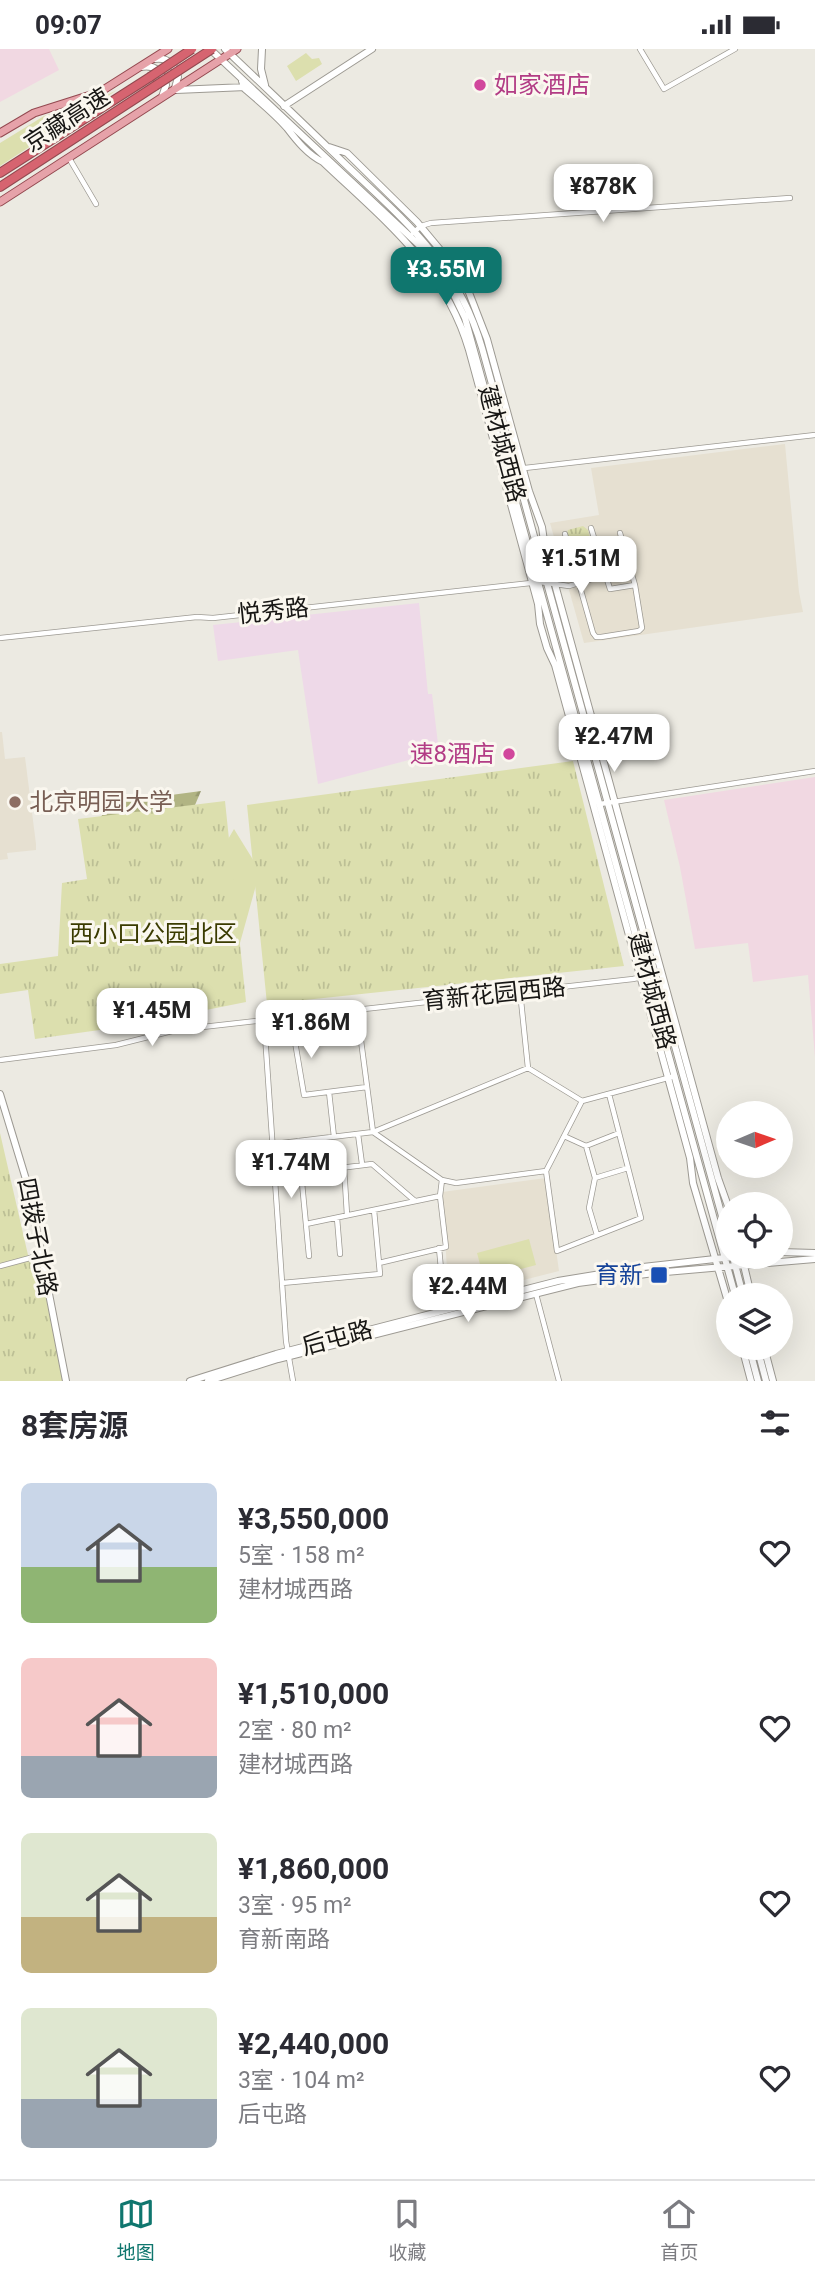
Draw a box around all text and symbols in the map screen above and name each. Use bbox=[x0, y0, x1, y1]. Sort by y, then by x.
text: 09:07 bbox=[35, 10, 102, 40]
place label: 如家酒店 bbox=[494, 71, 590, 99]
marker: 如家酒店 bbox=[472, 77, 488, 93]
street label: 京藏高速 bbox=[19, 82, 115, 158]
pin: ¥878K bbox=[554, 165, 652, 224]
text: ¥878K bbox=[570, 173, 636, 200]
pin: ¥3.55M bbox=[389, 247, 503, 307]
text: ¥3.55M bbox=[407, 256, 485, 283]
street label: 建材城西路 bbox=[473, 382, 531, 506]
pin: ¥1.51M bbox=[524, 537, 638, 596]
text: ¥1.51M bbox=[542, 545, 620, 572]
street label: 悦秀路 bbox=[236, 593, 310, 629]
pin: ¥2.47M bbox=[557, 715, 671, 774]
text: ¥2.47M bbox=[575, 723, 653, 750]
place label: 速8酒店 bbox=[410, 740, 495, 768]
marker: 速8酒店 bbox=[501, 746, 517, 762]
place label: 北京明园大学 bbox=[29, 788, 173, 816]
marker: 北京明园大学 bbox=[7, 794, 23, 810]
park label: 西小口公园北区 bbox=[69, 920, 237, 948]
street label: 建材城西路 bbox=[623, 929, 681, 1053]
street label: 育新花园西路 bbox=[421, 973, 567, 1015]
pin: ¥1.45M bbox=[95, 989, 209, 1048]
text: ¥1.45M bbox=[113, 997, 191, 1024]
pin: ¥1.86M bbox=[254, 1000, 368, 1060]
text: ¥1.86M bbox=[272, 1009, 350, 1036]
north arrow bbox=[716, 1101, 793, 1178]
map controls bbox=[716, 1101, 793, 1360]
pin: ¥1.74M bbox=[234, 1141, 348, 1200]
text: ¥1.74M bbox=[252, 1149, 330, 1176]
street label: 四拨子北路 bbox=[12, 1175, 62, 1299]
button: locate bbox=[716, 1192, 793, 1269]
place label: 育新 bbox=[595, 1261, 643, 1289]
pin: ¥2.44M bbox=[411, 1265, 525, 1324]
marker: 育新 bbox=[649, 1265, 669, 1285]
text: ¥2.44M bbox=[429, 1273, 507, 1300]
button: layers bbox=[716, 1283, 793, 1360]
street label: 后屯路 bbox=[299, 1315, 375, 1361]
icon: filters bbox=[756, 1404, 794, 1442]
text: 8套房源 bbox=[21, 1408, 128, 1443]
text: ¥3,550,000 bbox=[238, 1501, 389, 1536]
icon: home bbox=[77, 1511, 161, 1595]
icon: heart bbox=[756, 1534, 794, 1572]
text: 5室 · 158 m² bbox=[238, 1542, 364, 1569]
text: 建材城西路 bbox=[238, 1576, 353, 1603]
text: ¥1,510,000 bbox=[238, 1676, 389, 1711]
icon: home bbox=[77, 1686, 161, 1770]
icon: heart bbox=[756, 1709, 794, 1747]
text: 2室 · 80 m² bbox=[238, 1717, 352, 1744]
text: 建材城西路 bbox=[238, 1751, 353, 1778]
text: ¥1,860,000 bbox=[238, 1851, 389, 1886]
icon: home bbox=[77, 1861, 161, 1945]
icon: heart bbox=[756, 1884, 794, 1922]
text: 3室 · 95 m² bbox=[238, 1892, 352, 1919]
text: 育新南路 bbox=[238, 1926, 330, 1953]
text: ¥2,440,000 bbox=[238, 2026, 389, 2061]
icon: home bbox=[77, 2036, 161, 2120]
icon: heart bbox=[756, 2059, 794, 2097]
text: 3室 · 104 m² bbox=[238, 2067, 364, 2094]
text: 后屯路 bbox=[238, 2101, 307, 2128]
tab: 地图 bbox=[117, 2195, 155, 2264]
tab: 收藏 bbox=[388, 2195, 426, 2264]
tab: 首页 bbox=[660, 2195, 698, 2264]

